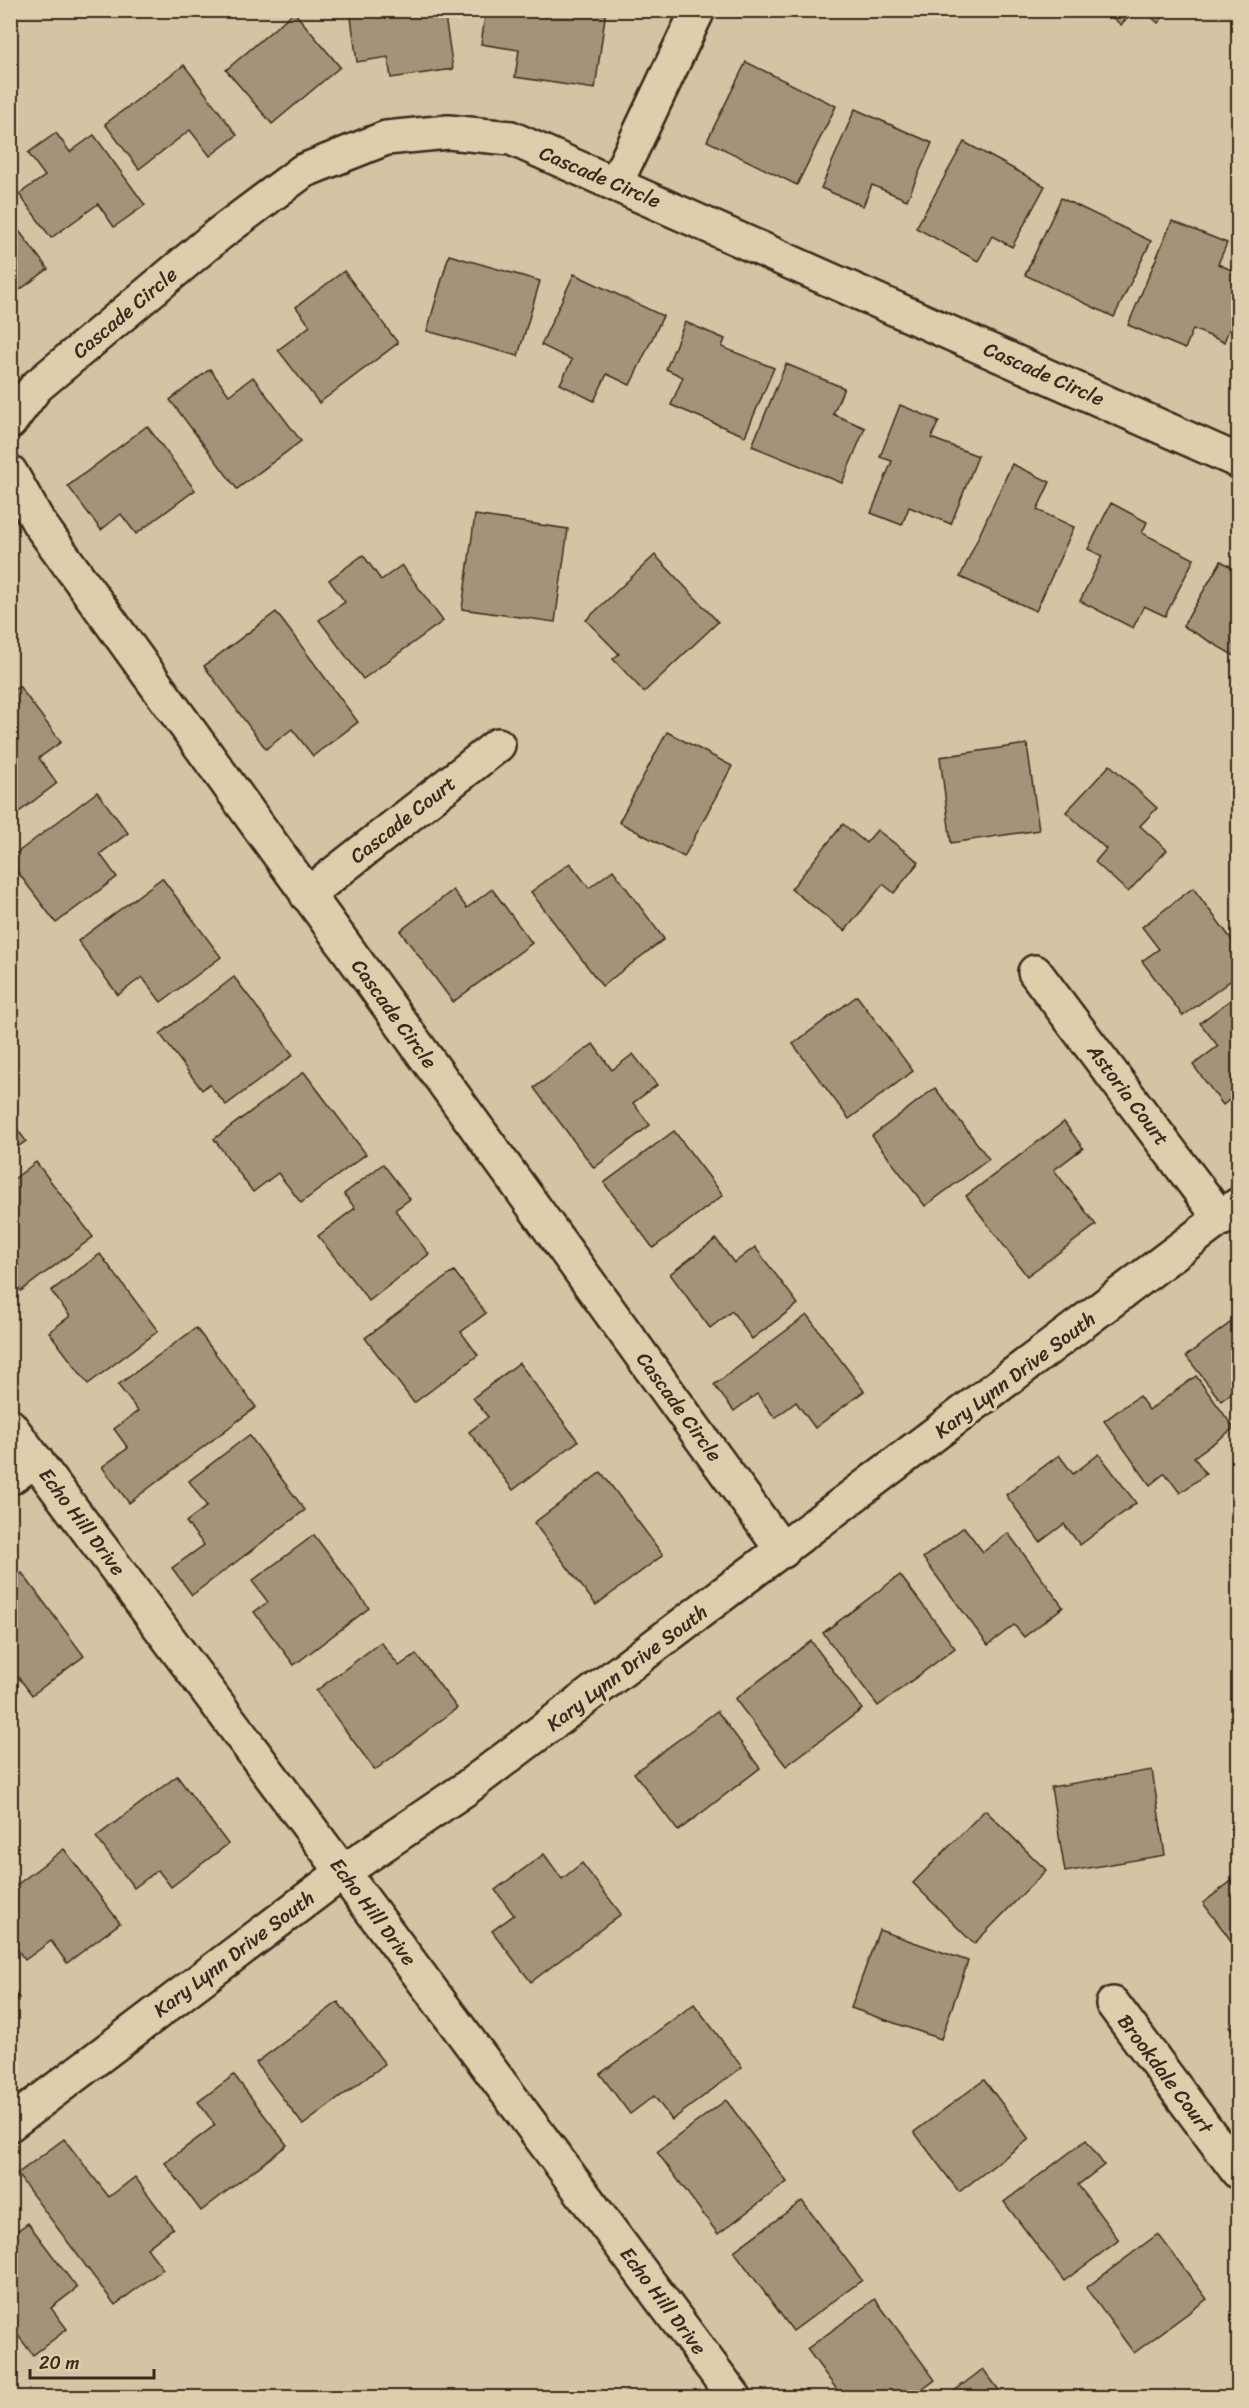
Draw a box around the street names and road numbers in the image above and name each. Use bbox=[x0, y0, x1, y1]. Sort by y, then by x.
street label: Cascade Circle bbox=[534, 136, 666, 218]
street label: Cascade Circle bbox=[64, 258, 186, 368]
street label: Cascade Circle bbox=[978, 332, 1110, 416]
street label: Cascade Court bbox=[342, 767, 464, 873]
street label: Cascade Circle bbox=[342, 951, 446, 1077]
street label: Astoria Court bbox=[1077, 1036, 1178, 1154]
street label: Kary Lynn Drive South bbox=[927, 1302, 1103, 1448]
street label: Cascade Circle bbox=[627, 1344, 731, 1470]
street label: Echo Hill Drive bbox=[29, 1460, 135, 1584]
street label: Kary Lynn Drive South bbox=[539, 1595, 715, 1741]
street label: Echo Hill Drive bbox=[320, 1850, 426, 1974]
street label: Kary Lynn Drive South bbox=[146, 1881, 322, 2027]
street label: Brookdale Court bbox=[1108, 2006, 1223, 2142]
street label: Echo Hill Drive bbox=[610, 2239, 716, 2363]

